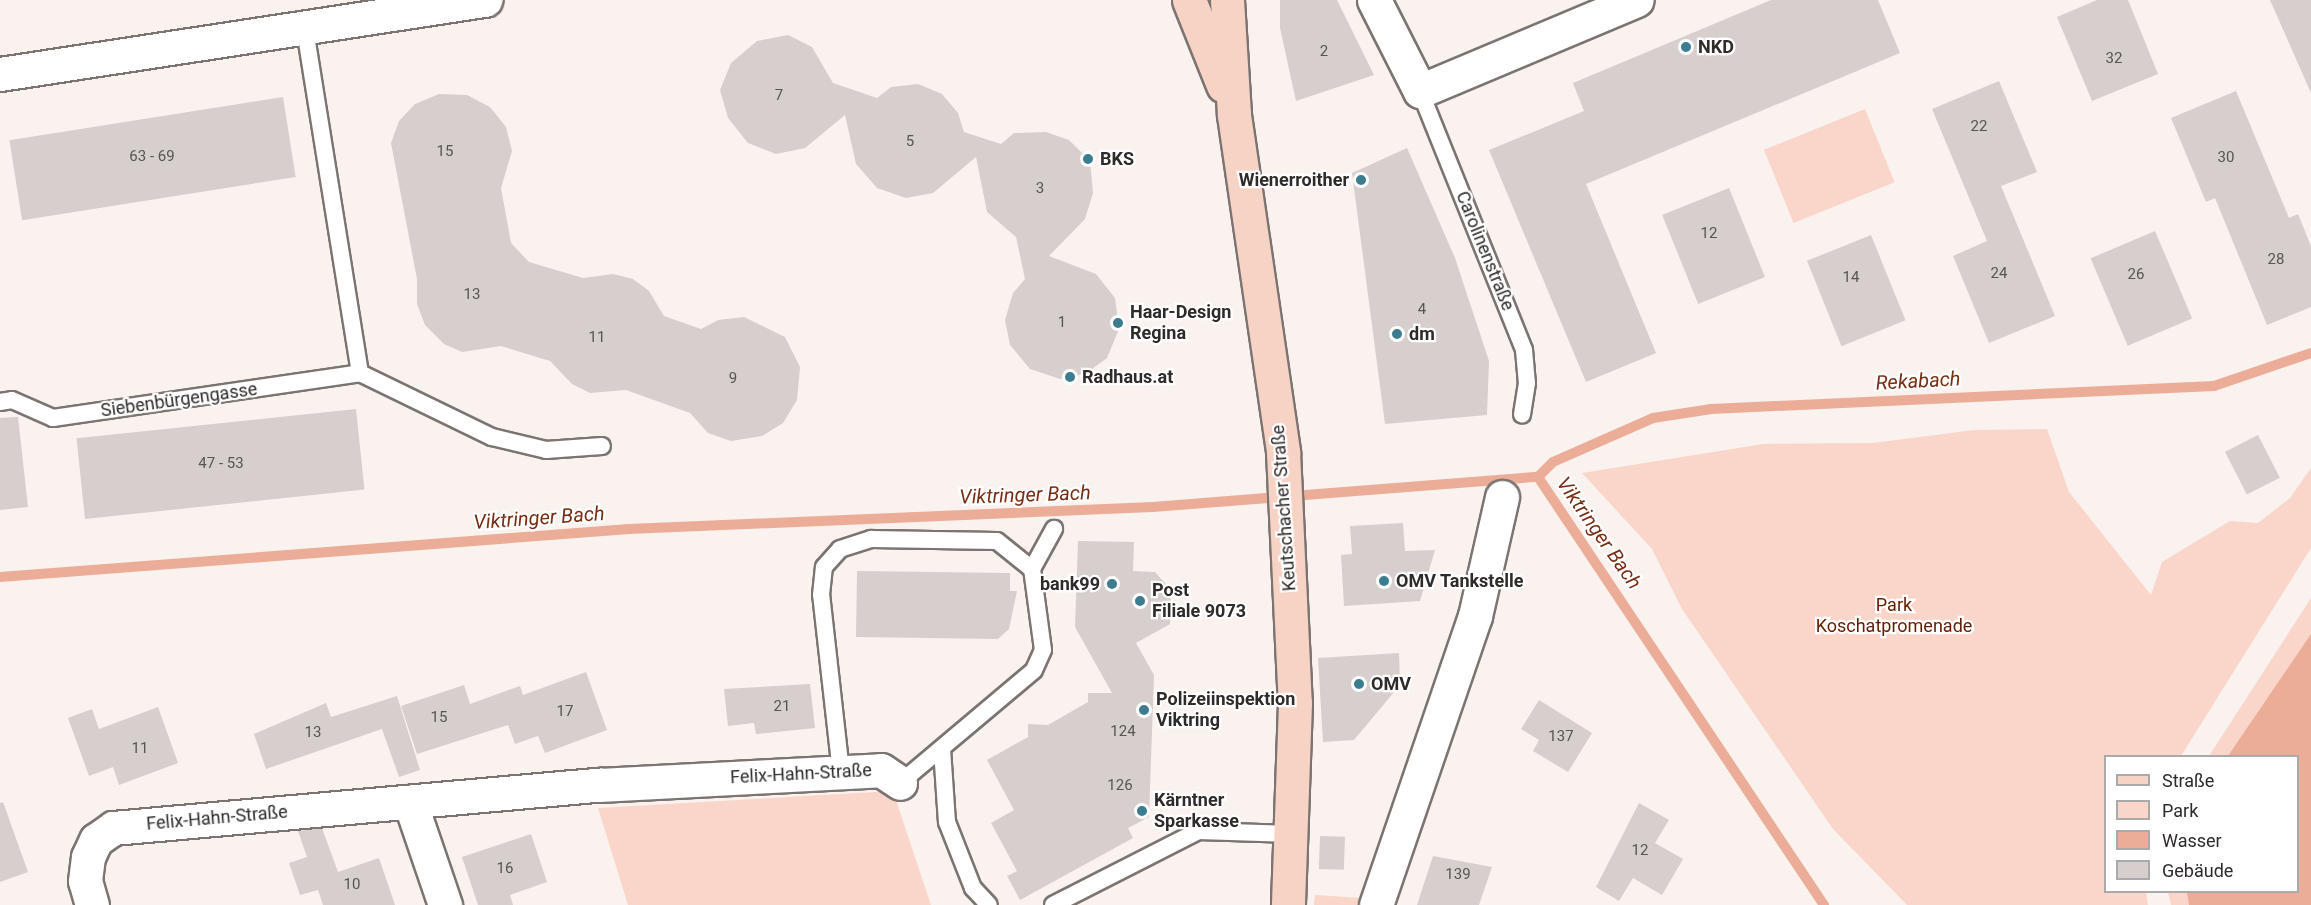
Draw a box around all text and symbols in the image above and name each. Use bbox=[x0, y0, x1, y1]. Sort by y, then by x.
place label: NKD bbox=[1698, 36, 1734, 58]
marker: NKD bbox=[1679, 40, 1693, 54]
house number: 2 bbox=[1320, 43, 1328, 61]
house number: 32 bbox=[2106, 50, 2122, 68]
house number: 7 bbox=[775, 87, 783, 105]
house number: 22 bbox=[1971, 118, 1987, 136]
house number: 5 bbox=[906, 133, 914, 151]
house number: 15 bbox=[437, 143, 453, 161]
house number: 63 - 69 bbox=[129, 148, 175, 166]
place label: BKS bbox=[1100, 148, 1134, 170]
house number: 30 bbox=[2218, 149, 2234, 167]
marker: BKS bbox=[1081, 152, 1095, 166]
place label: Wienerroither bbox=[1239, 169, 1349, 191]
marker: Wienerroither bbox=[1354, 173, 1368, 187]
house number: 3 bbox=[1036, 180, 1044, 198]
street label: Carolinenstraße bbox=[1451, 188, 1519, 314]
house number: 12 bbox=[1701, 225, 1717, 243]
house number: 28 bbox=[2268, 251, 2284, 269]
house number: 24 bbox=[1991, 265, 2007, 283]
house number: 26 bbox=[2128, 266, 2144, 284]
house number: 14 bbox=[1843, 269, 1859, 287]
house number: 13 bbox=[464, 286, 480, 304]
house number: 4 bbox=[1418, 301, 1426, 319]
place label: Haar-Design Regina bbox=[1130, 302, 1231, 344]
house number: 1 bbox=[1058, 314, 1066, 332]
marker: Haar-Design Regina bbox=[1111, 316, 1125, 330]
place label: dm bbox=[1409, 323, 1435, 345]
marker: dm bbox=[1390, 327, 1404, 341]
house number: 11 bbox=[589, 329, 605, 347]
place label: Radhaus.at bbox=[1082, 366, 1173, 388]
water label: Rekabach bbox=[1875, 367, 1961, 395]
house number: 9 bbox=[729, 370, 737, 388]
marker: Radhaus.at bbox=[1063, 370, 1077, 384]
street label: Siebenbürgengasse bbox=[99, 378, 259, 422]
street label: Keutschacher Straße bbox=[1267, 424, 1301, 592]
house number: 47 - 53 bbox=[198, 455, 244, 473]
water label: Viktringer Bach bbox=[1551, 472, 1647, 594]
water label: Viktringer Bach bbox=[959, 481, 1091, 509]
water label: Viktringer Bach bbox=[473, 501, 605, 535]
place label: OMV Tankstelle bbox=[1396, 570, 1524, 592]
place label: bank99 bbox=[1040, 573, 1100, 595]
marker: OMV Tankstelle bbox=[1377, 574, 1391, 588]
marker: bank99 bbox=[1105, 577, 1119, 591]
place label: Post Filiale 9073 bbox=[1152, 580, 1246, 622]
marker: Post Filiale 9073 bbox=[1133, 594, 1147, 608]
park label: Park Koschatpromenade bbox=[1816, 595, 1972, 638]
place label: OMV bbox=[1371, 673, 1411, 695]
marker: OMV bbox=[1352, 677, 1366, 691]
place label: Polizeiinspektion Viktring bbox=[1156, 689, 1295, 732]
house number: 21 bbox=[774, 698, 790, 716]
house number: 17 bbox=[557, 703, 573, 721]
marker: Polizeiinspektion Viktring bbox=[1137, 703, 1151, 717]
house number: 15 bbox=[431, 709, 447, 727]
house number: 124 bbox=[1110, 723, 1136, 741]
house number: 13 bbox=[305, 724, 321, 742]
house number: 137 bbox=[1548, 728, 1574, 746]
house number: 11 bbox=[132, 740, 148, 758]
legend bbox=[2104, 755, 2299, 893]
street label: Felix-Hahn-Straße bbox=[730, 760, 872, 788]
text: Straße bbox=[2162, 770, 2214, 791]
house number: 126 bbox=[1107, 777, 1133, 795]
place label: Kärntner Sparkasse bbox=[1154, 790, 1239, 832]
text: Park bbox=[2162, 800, 2198, 821]
street label: Felix-Hahn-Straße bbox=[145, 801, 289, 835]
marker: Kärntner Sparkasse bbox=[1135, 804, 1149, 818]
text: Wasser bbox=[2162, 830, 2222, 851]
house number: 12 bbox=[1632, 842, 1648, 860]
house number: 16 bbox=[497, 860, 513, 878]
text: Gebäude bbox=[2162, 860, 2233, 881]
house number: 139 bbox=[1445, 866, 1471, 884]
house number: 10 bbox=[344, 876, 360, 894]

